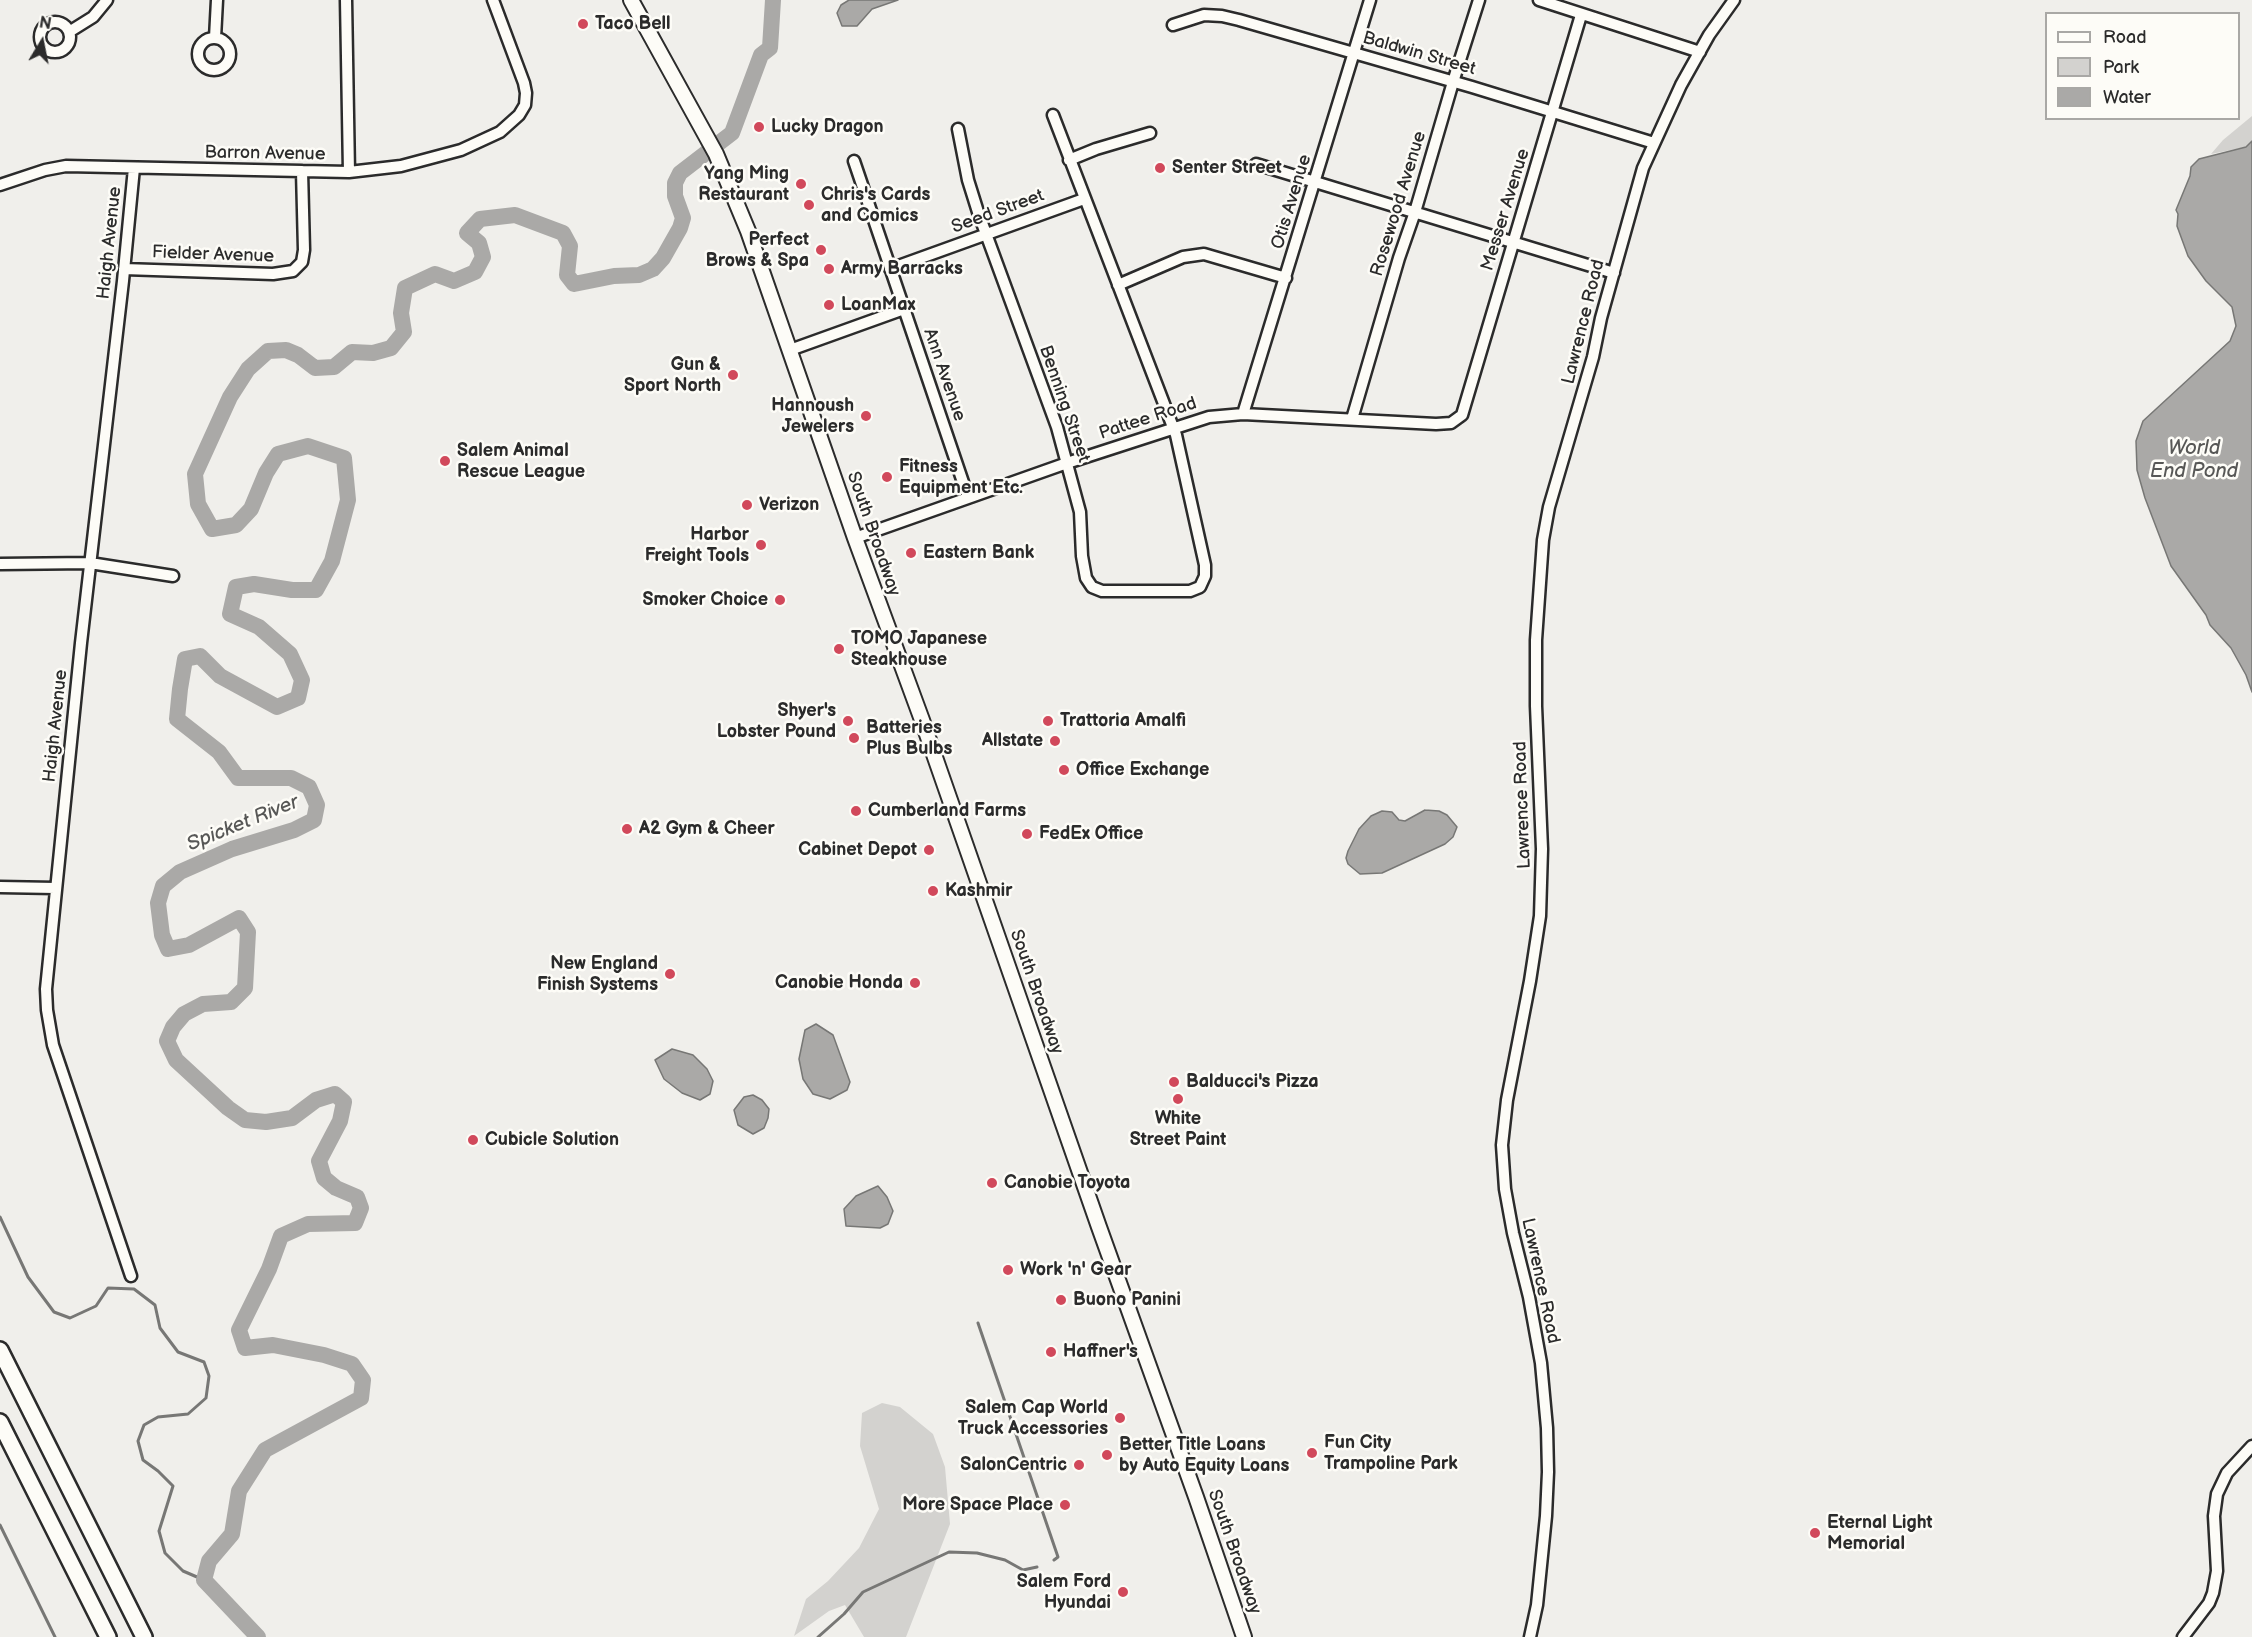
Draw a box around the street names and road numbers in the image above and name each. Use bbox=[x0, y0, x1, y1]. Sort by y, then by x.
street label: Baldwin Street bbox=[1360, 28, 1478, 80]
street label: Rosewood Avenue bbox=[1367, 129, 1431, 279]
street label: Barron Avenue bbox=[204, 142, 326, 166]
street label: Messer Avenue bbox=[1477, 146, 1535, 274]
street label: Otis Avenue bbox=[1267, 152, 1317, 252]
street label: Seed Street bbox=[949, 185, 1047, 239]
street label: Haigh Avenue bbox=[93, 186, 127, 300]
street label: Fielder Avenue bbox=[152, 242, 274, 268]
street label: Lawrence Road bbox=[1558, 257, 1610, 387]
street label: Ann Avenue bbox=[918, 326, 970, 424]
street label: Benning Street bbox=[1034, 343, 1094, 465]
street label: Pattee Road bbox=[1097, 393, 1199, 445]
street label: South Broadway bbox=[842, 469, 904, 599]
street label: Haigh Avenue bbox=[39, 669, 73, 783]
street label: Lawrence Road bbox=[1510, 741, 1536, 869]
street label: South Broadway bbox=[1005, 927, 1067, 1057]
street label: Lawrence Road bbox=[1516, 1216, 1564, 1346]
street label: South Broadway bbox=[1203, 1487, 1265, 1617]

